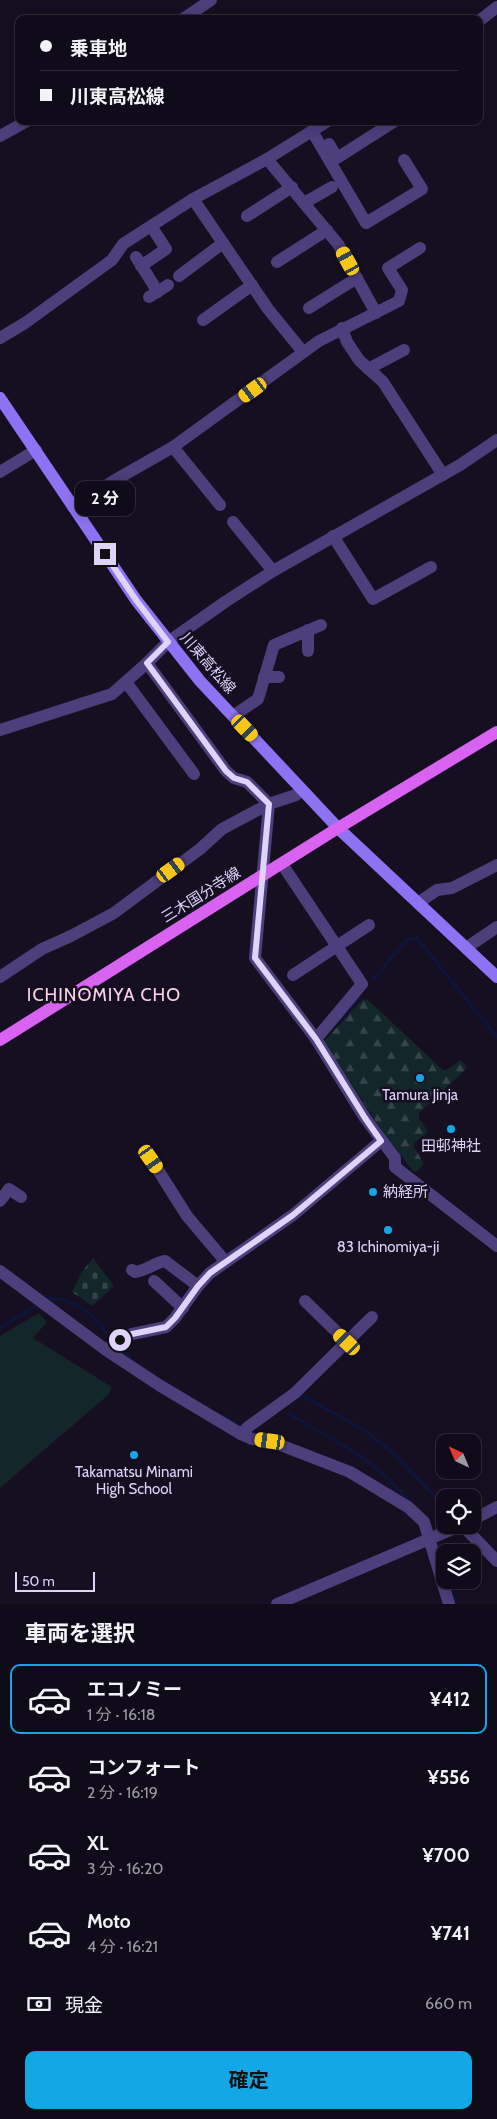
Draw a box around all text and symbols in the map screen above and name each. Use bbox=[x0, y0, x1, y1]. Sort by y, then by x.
text: 乗車地 bbox=[70, 37, 127, 60]
text: 川東高松線 bbox=[70, 85, 165, 108]
car bbox=[334, 244, 361, 278]
car bbox=[236, 375, 269, 405]
callout: 2 分 bbox=[75, 482, 135, 516]
text: 2 分 bbox=[91, 489, 119, 508]
route end bbox=[94, 543, 116, 565]
street label: 川東高松線 bbox=[177, 629, 239, 697]
car bbox=[229, 712, 260, 744]
car bbox=[154, 855, 187, 885]
street label: 三木国分寺線 bbox=[158, 864, 244, 926]
district label: ICHINOMIYA CHO bbox=[27, 984, 181, 1006]
marker: Tamura Jinja bbox=[414, 1072, 426, 1084]
place label: Tamura Jinja bbox=[382, 1086, 459, 1104]
marker: 田邨神社 bbox=[445, 1123, 457, 1135]
place label: 田邨神社 bbox=[421, 1137, 481, 1155]
car bbox=[136, 1142, 165, 1176]
place label: 納経所 bbox=[383, 1183, 428, 1201]
marker: 納経所 bbox=[367, 1186, 379, 1198]
marker: 83 Ichinomiya-ji bbox=[382, 1224, 394, 1236]
place label: 83 Ichinomiya-ji bbox=[337, 1238, 439, 1256]
car bbox=[330, 1326, 363, 1358]
route start bbox=[109, 1329, 131, 1351]
car bbox=[254, 1431, 285, 1451]
north arrow bbox=[436, 1434, 481, 1479]
map controls bbox=[436, 1434, 481, 1589]
marker: Takamatsu Minami High School bbox=[128, 1449, 140, 1461]
place label: Takamatsu Minami High School bbox=[75, 1463, 193, 1498]
button: locate bbox=[436, 1489, 481, 1534]
button: layers bbox=[436, 1544, 481, 1589]
scale bar bbox=[15, 1569, 95, 1592]
text: 50 m bbox=[22, 1572, 55, 1590]
text: 車両を選択 bbox=[25, 1620, 135, 1647]
icon: car bbox=[27, 1677, 72, 1722]
text: エコノミー bbox=[87, 1678, 182, 1701]
text: ¥412 bbox=[430, 1688, 470, 1711]
text: 1 分 · 16:18 bbox=[87, 1705, 155, 1724]
icon: car bbox=[27, 1755, 72, 1800]
text: コンフォート bbox=[87, 1756, 200, 1779]
text: ¥556 bbox=[427, 1766, 470, 1789]
text: 2 分 · 16:19 bbox=[87, 1783, 158, 1802]
text: XL bbox=[87, 1832, 108, 1855]
icon: car bbox=[27, 1833, 72, 1878]
text: ¥700 bbox=[422, 1844, 470, 1867]
text: 3 分 · 16:20 bbox=[87, 1859, 163, 1878]
text: Moto bbox=[87, 1910, 131, 1933]
icon: car bbox=[27, 1911, 72, 1956]
text: ¥741 bbox=[431, 1922, 470, 1945]
text: 4 分 · 16:21 bbox=[87, 1937, 158, 1956]
icon: cash bbox=[25, 1990, 53, 2018]
text: 現金 bbox=[65, 1994, 103, 2017]
text: 660 m bbox=[425, 1994, 472, 2013]
button: 確定 bbox=[25, 2051, 472, 2109]

